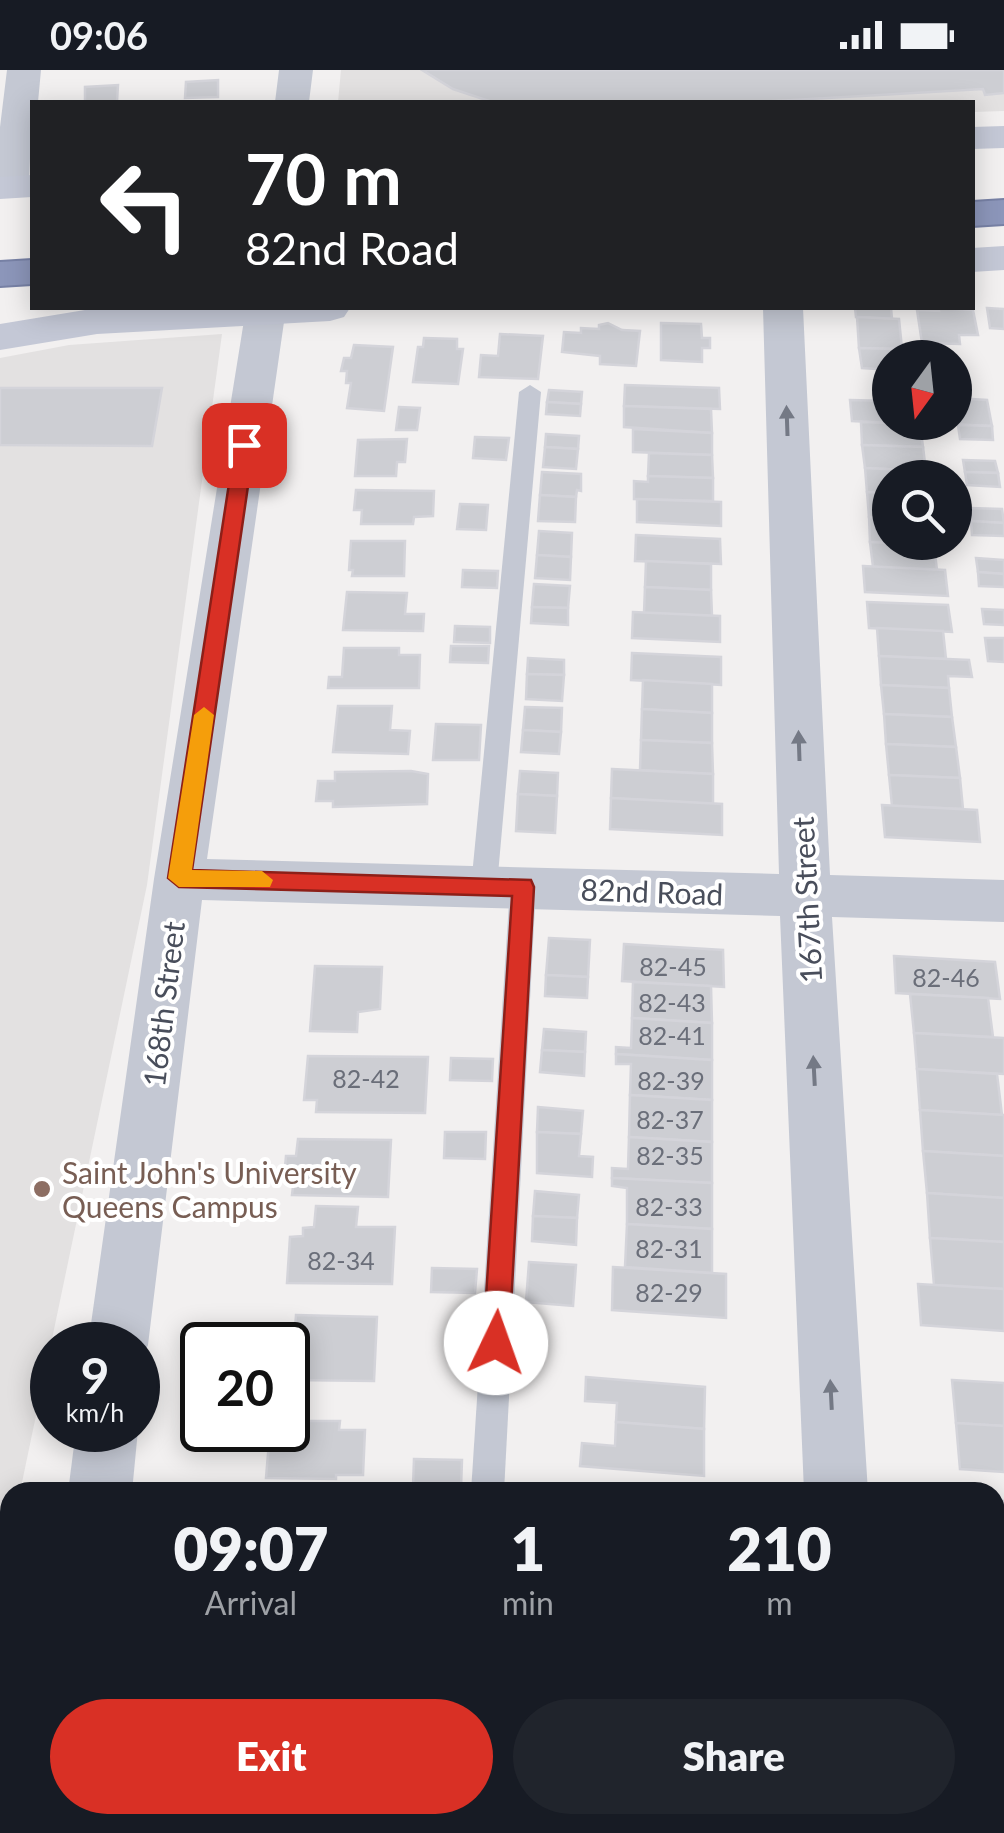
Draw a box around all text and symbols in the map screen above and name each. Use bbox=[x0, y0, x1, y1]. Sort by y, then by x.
text: 09:06 bbox=[50, 12, 148, 58]
text: 70 m bbox=[245, 136, 402, 220]
icon: left bbox=[80, 140, 210, 270]
text: 82nd Road bbox=[245, 221, 459, 275]
north arrow bbox=[872, 340, 972, 440]
map controls bbox=[872, 340, 972, 560]
pin bbox=[202, 403, 287, 488]
one-way arrow bbox=[779, 405, 795, 437]
icon: arrive bbox=[217, 418, 272, 473]
button: search bbox=[872, 460, 972, 560]
one-way arrow bbox=[791, 729, 807, 761]
street label: 167th Street bbox=[784, 816, 828, 984]
street label: 82nd Road bbox=[580, 871, 724, 911]
street label: 168th Street bbox=[135, 919, 191, 1089]
house number: 82-45 bbox=[639, 951, 707, 981]
house number: 82-46 bbox=[912, 962, 980, 992]
house number: 82-43 bbox=[638, 987, 706, 1017]
house number: 82-41 bbox=[638, 1020, 706, 1050]
one-way arrow bbox=[806, 1054, 822, 1086]
house number: 82-42 bbox=[332, 1063, 400, 1093]
house number: 82-39 bbox=[637, 1065, 705, 1095]
house number: 82-37 bbox=[636, 1104, 704, 1134]
house number: 82-35 bbox=[636, 1140, 704, 1170]
place label: Saint John's University Queens Campus bbox=[62, 1154, 357, 1224]
marker: Saint John's University Queens Campus bbox=[31, 1178, 53, 1200]
house number: 82-33 bbox=[635, 1191, 703, 1221]
house number: 82-31 bbox=[635, 1233, 703, 1263]
house number: 82-34 bbox=[307, 1245, 375, 1275]
house number: 82-29 bbox=[635, 1277, 703, 1307]
position arrow bbox=[444, 1291, 548, 1395]
speed limit sign: 20 bbox=[180, 1322, 310, 1452]
text: 9 bbox=[80, 1345, 110, 1405]
one-way arrow bbox=[823, 1379, 839, 1411]
text: km/h bbox=[66, 1397, 124, 1427]
text: 09:07 bbox=[173, 1512, 329, 1584]
text: 1 bbox=[510, 1512, 545, 1584]
text: 210 bbox=[727, 1512, 832, 1584]
text: Arrival bbox=[205, 1583, 297, 1622]
text: min bbox=[502, 1583, 554, 1622]
text: m bbox=[766, 1583, 793, 1622]
button: Exit bbox=[50, 1699, 493, 1814]
button: Share bbox=[513, 1699, 955, 1814]

